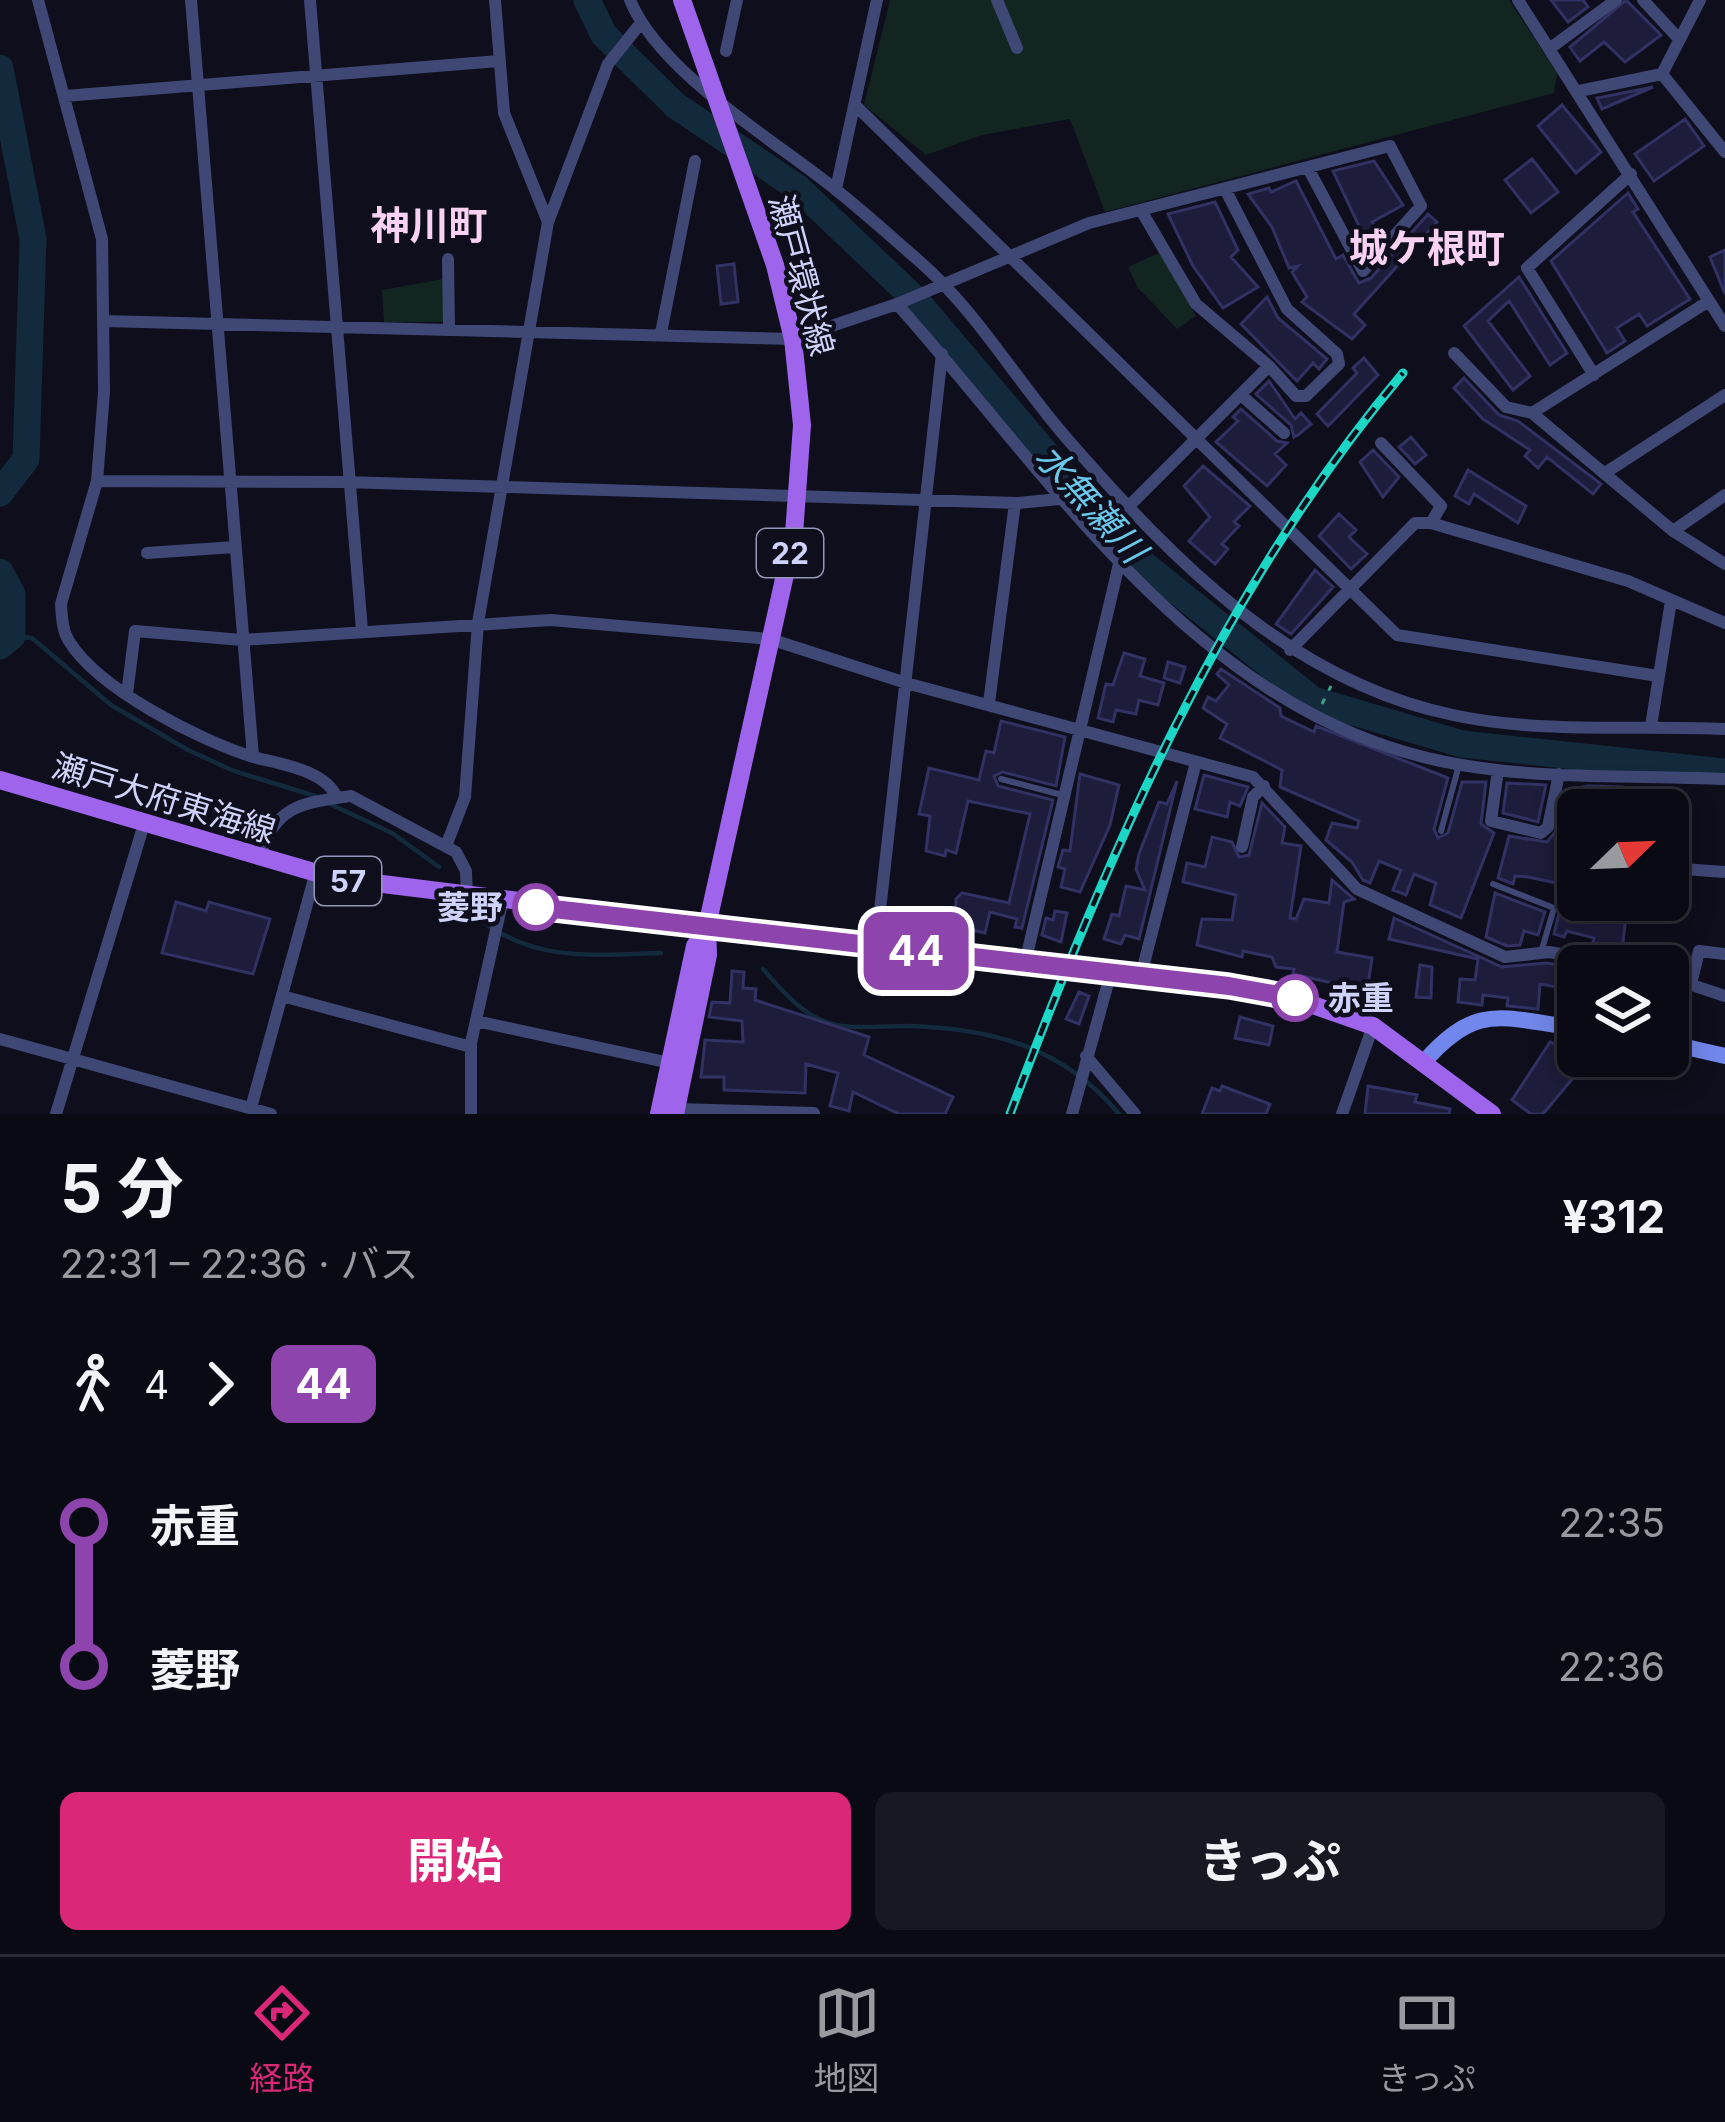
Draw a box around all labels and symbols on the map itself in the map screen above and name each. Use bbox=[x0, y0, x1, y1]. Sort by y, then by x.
street label: 瀬戸環状線 bbox=[761, 190, 843, 360]
district label: 神川町 bbox=[370, 201, 488, 248]
district label: 城ケ根町 bbox=[1349, 224, 1505, 271]
water label: 水無瀬川 bbox=[1026, 435, 1158, 574]
road number: 22 bbox=[757, 529, 823, 577]
street label: 瀬戸大府東海線 bbox=[48, 745, 280, 851]
north arrow bbox=[1557, 789, 1689, 921]
road number: 57 bbox=[315, 857, 381, 905]
marker: 菱野 bbox=[514, 885, 558, 929]
place label: 菱野 bbox=[437, 887, 503, 927]
line badge: 44 bbox=[862, 912, 970, 990]
marker: 赤重 bbox=[1273, 976, 1317, 1020]
place label: 赤重 bbox=[1328, 978, 1394, 1018]

